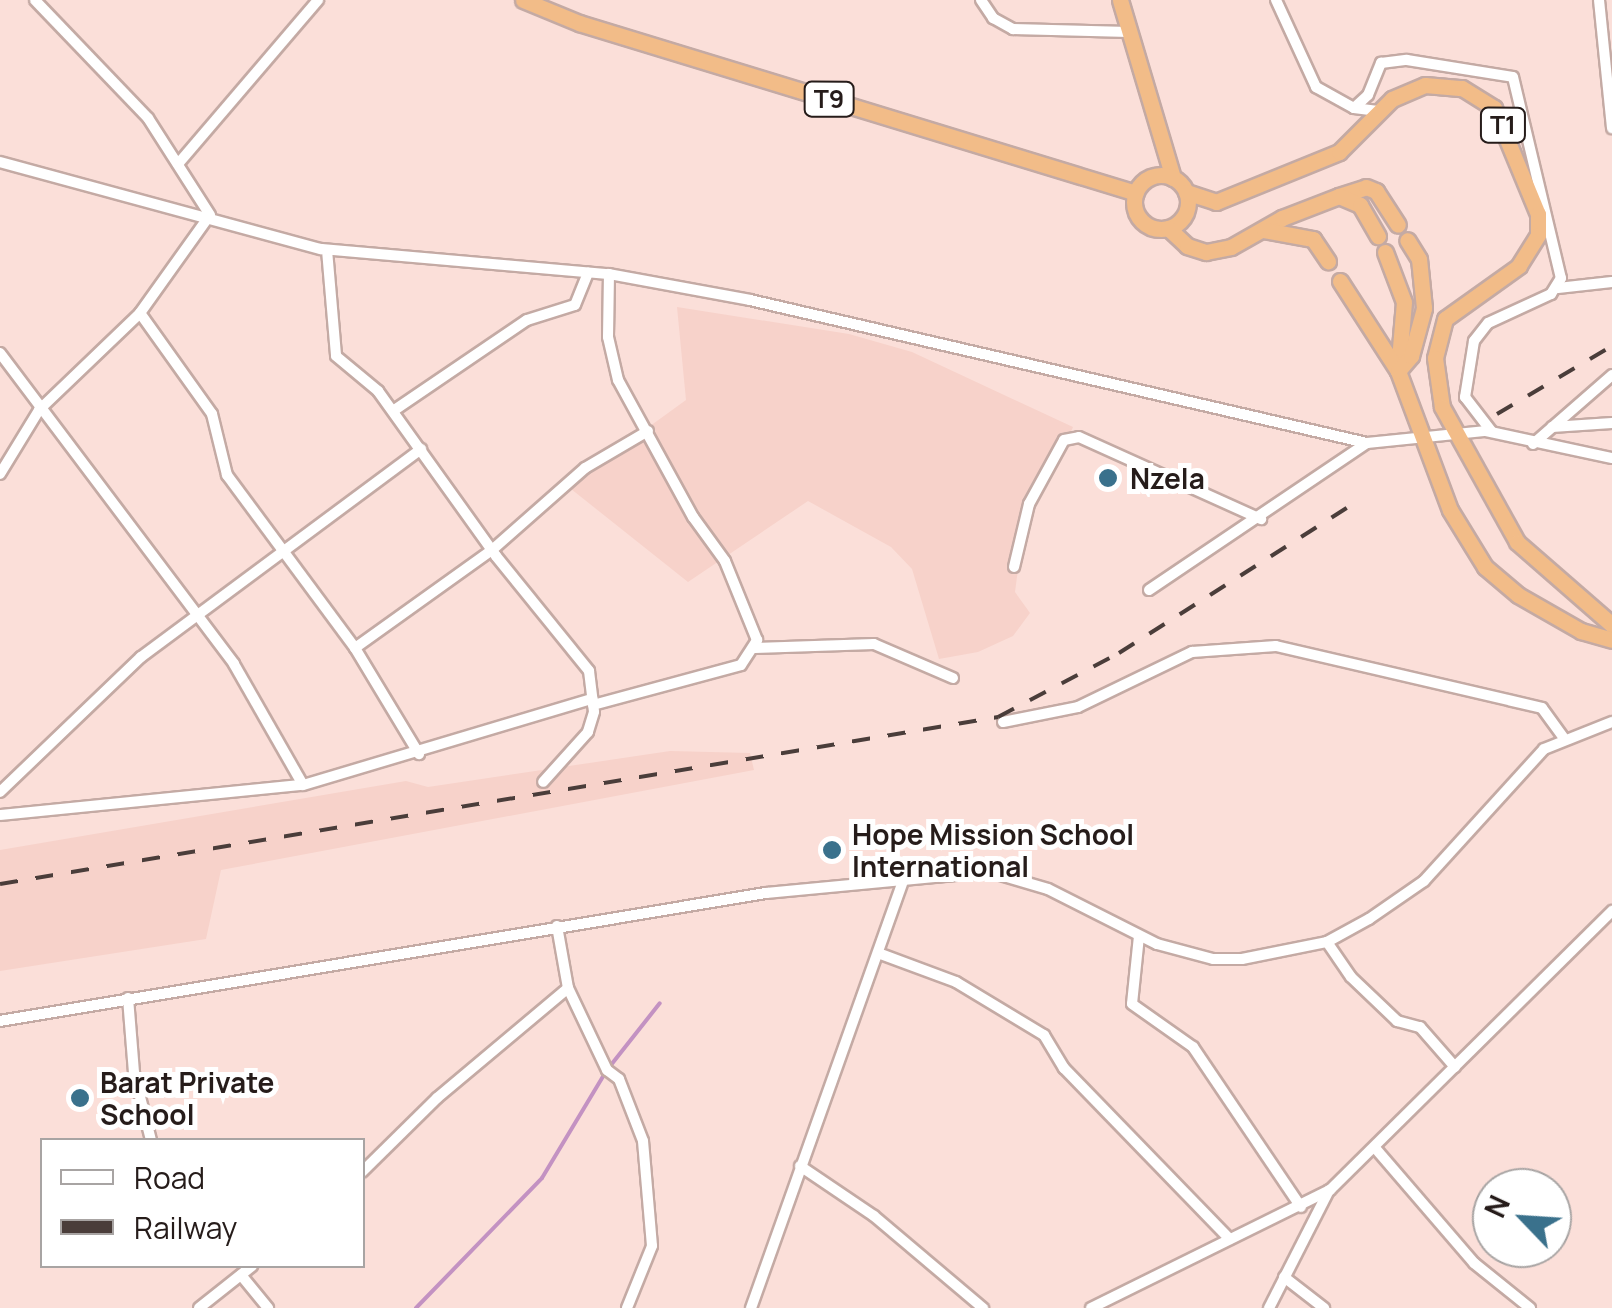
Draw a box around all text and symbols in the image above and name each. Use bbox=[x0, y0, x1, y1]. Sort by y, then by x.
road number: T9 bbox=[802, 79, 856, 119]
road number: T1 bbox=[1478, 105, 1528, 145]
place label: Nzela bbox=[1130, 461, 1205, 495]
marker: Nzela bbox=[1095, 465, 1121, 491]
place label: Hope Mission School International bbox=[852, 817, 1134, 883]
marker: Hope Mission School International bbox=[821, 839, 843, 861]
place label: Barat Private School bbox=[100, 1065, 274, 1131]
marker: Barat Private School bbox=[69, 1087, 91, 1109]
legend bbox=[40, 1138, 365, 1268]
text: Road bbox=[134, 1157, 205, 1198]
north arrow bbox=[1472, 1168, 1572, 1268]
text: N bbox=[1475, 1189, 1518, 1223]
text: Railway bbox=[134, 1207, 237, 1248]

